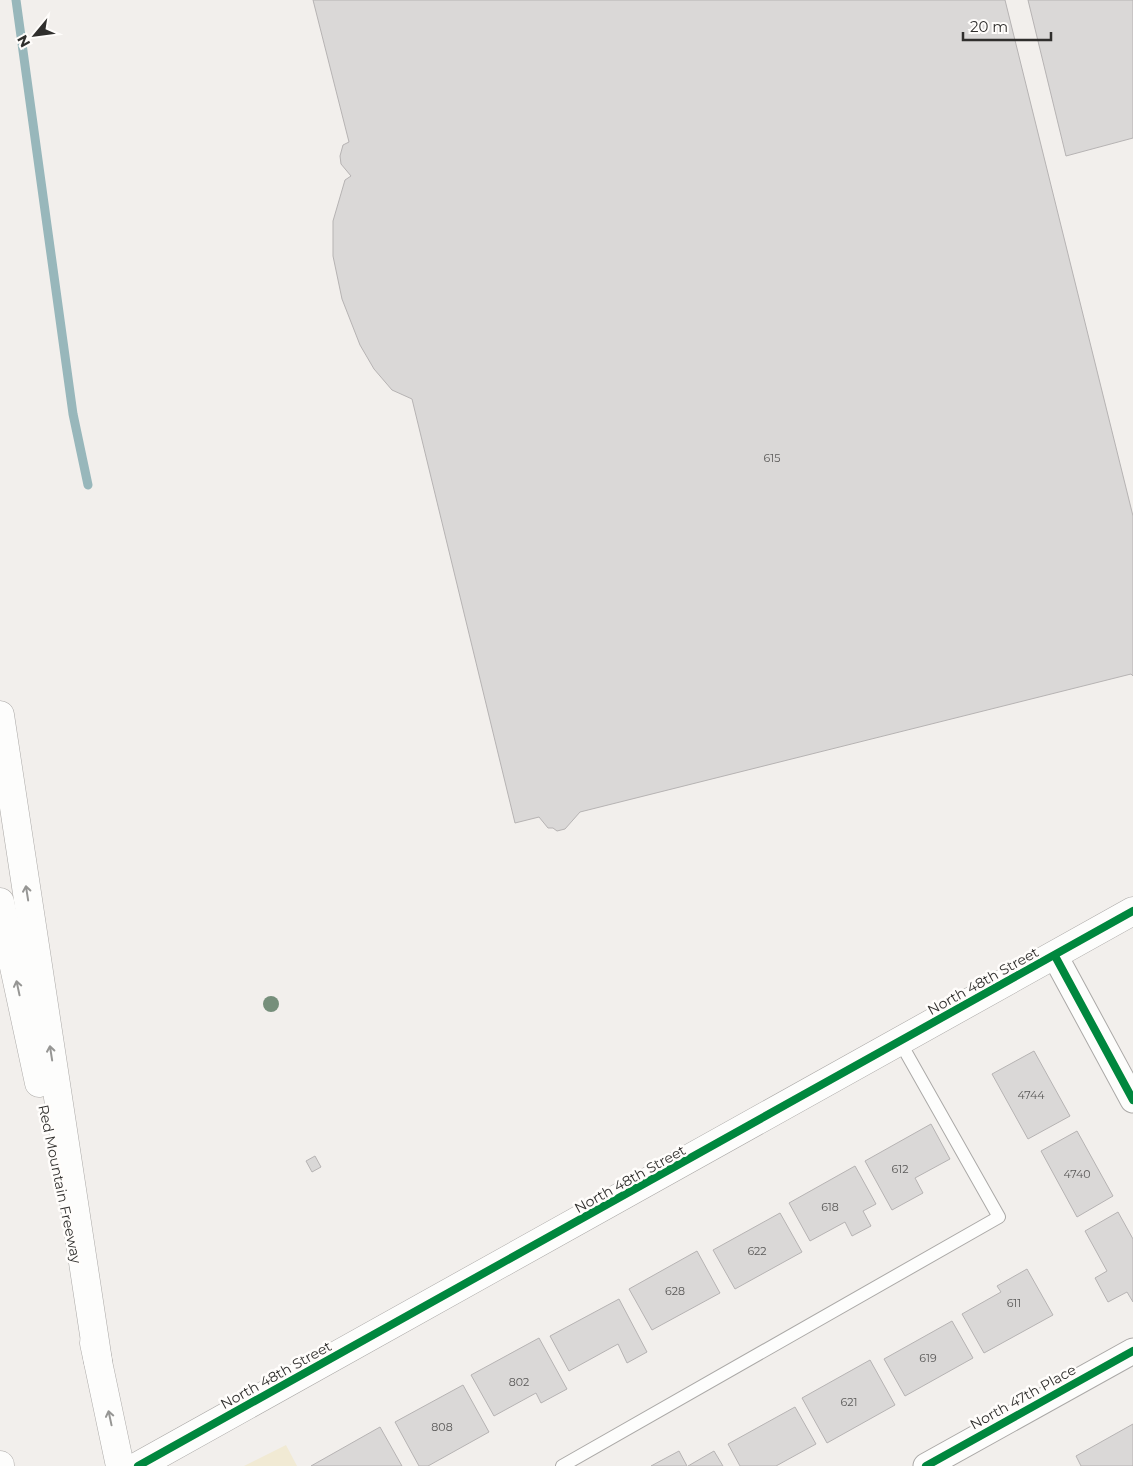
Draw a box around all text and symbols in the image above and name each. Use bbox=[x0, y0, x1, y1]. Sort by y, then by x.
north arrow bbox=[10, 10, 60, 60]
scale bar bbox=[963, 10, 1050, 42]
text: 20 m bbox=[970, 17, 1008, 36]
text: N bbox=[13, 32, 34, 51]
house number: 615 bbox=[764, 451, 780, 465]
one-way arrow bbox=[22, 885, 32, 901]
street label: North 48th Street bbox=[924, 943, 1042, 1019]
one-way arrow bbox=[13, 981, 23, 997]
one-way arrow bbox=[46, 1046, 56, 1062]
house number: 4744 bbox=[1017, 1088, 1045, 1102]
street label: Red Mountain Freeway bbox=[34, 1103, 86, 1265]
street label: North 48th Street bbox=[571, 1141, 689, 1217]
house number: 612 bbox=[892, 1162, 908, 1176]
house number: 4740 bbox=[1063, 1167, 1091, 1181]
house number: 618 bbox=[821, 1200, 839, 1214]
house number: 622 bbox=[747, 1244, 767, 1258]
house number: 628 bbox=[665, 1284, 685, 1298]
house number: 611 bbox=[1007, 1296, 1021, 1310]
street label: North 48th Street bbox=[217, 1337, 335, 1413]
house number: 619 bbox=[919, 1351, 937, 1365]
street label: North 47th Place bbox=[967, 1360, 1079, 1434]
house number: 802 bbox=[509, 1375, 529, 1389]
house number: 621 bbox=[841, 1395, 857, 1409]
one-way arrow bbox=[105, 1411, 114, 1427]
house number: 808 bbox=[431, 1420, 453, 1434]

